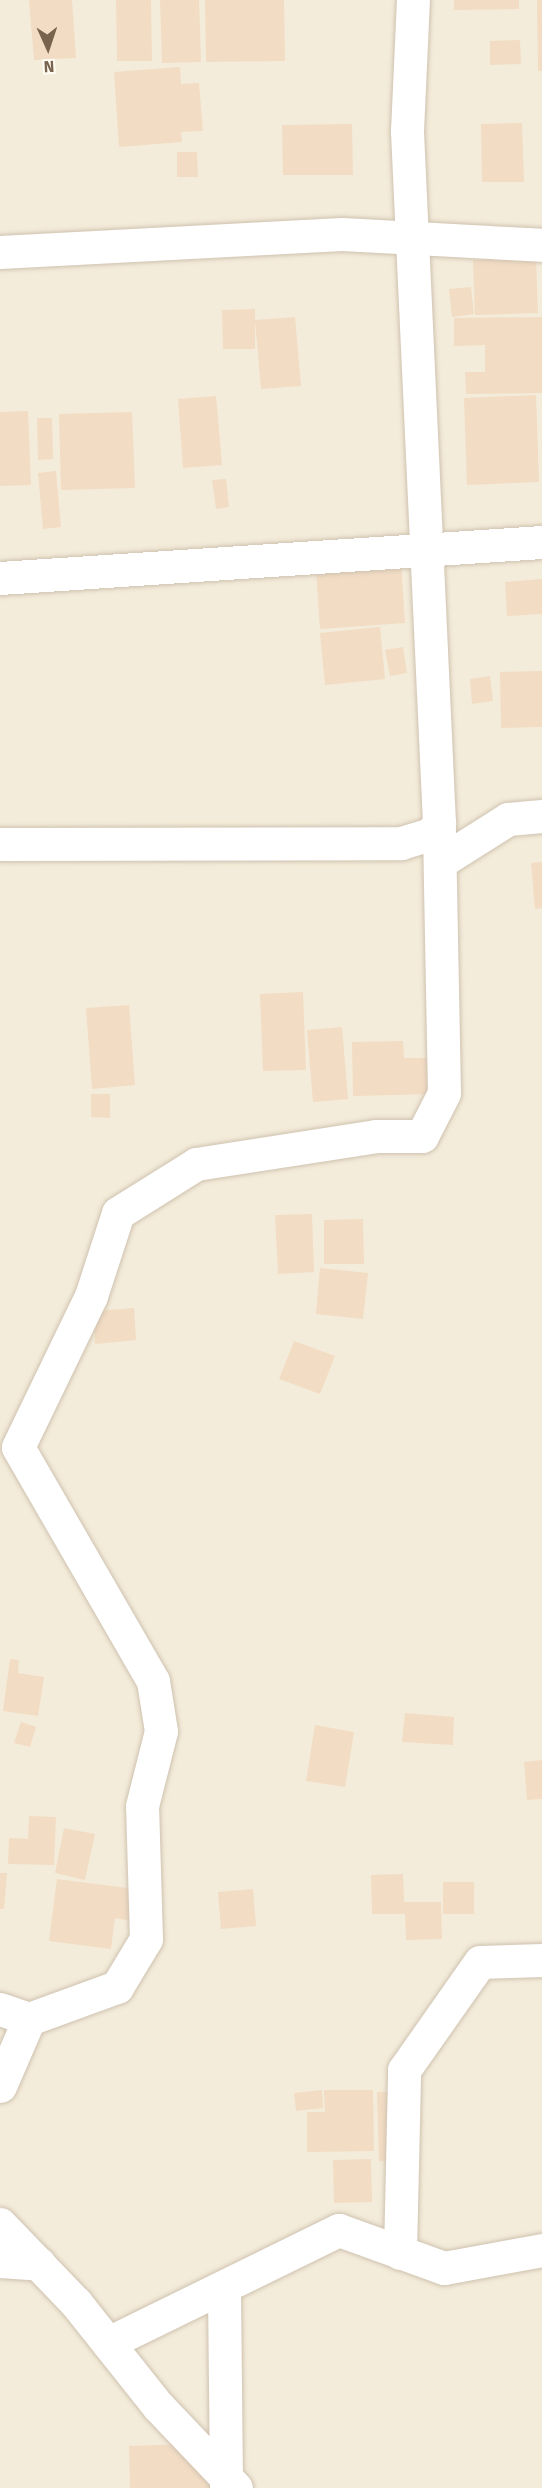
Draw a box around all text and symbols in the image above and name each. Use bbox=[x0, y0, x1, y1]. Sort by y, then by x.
north arrow bbox=[18, 18, 78, 78]
text: N bbox=[43, 57, 55, 76]

